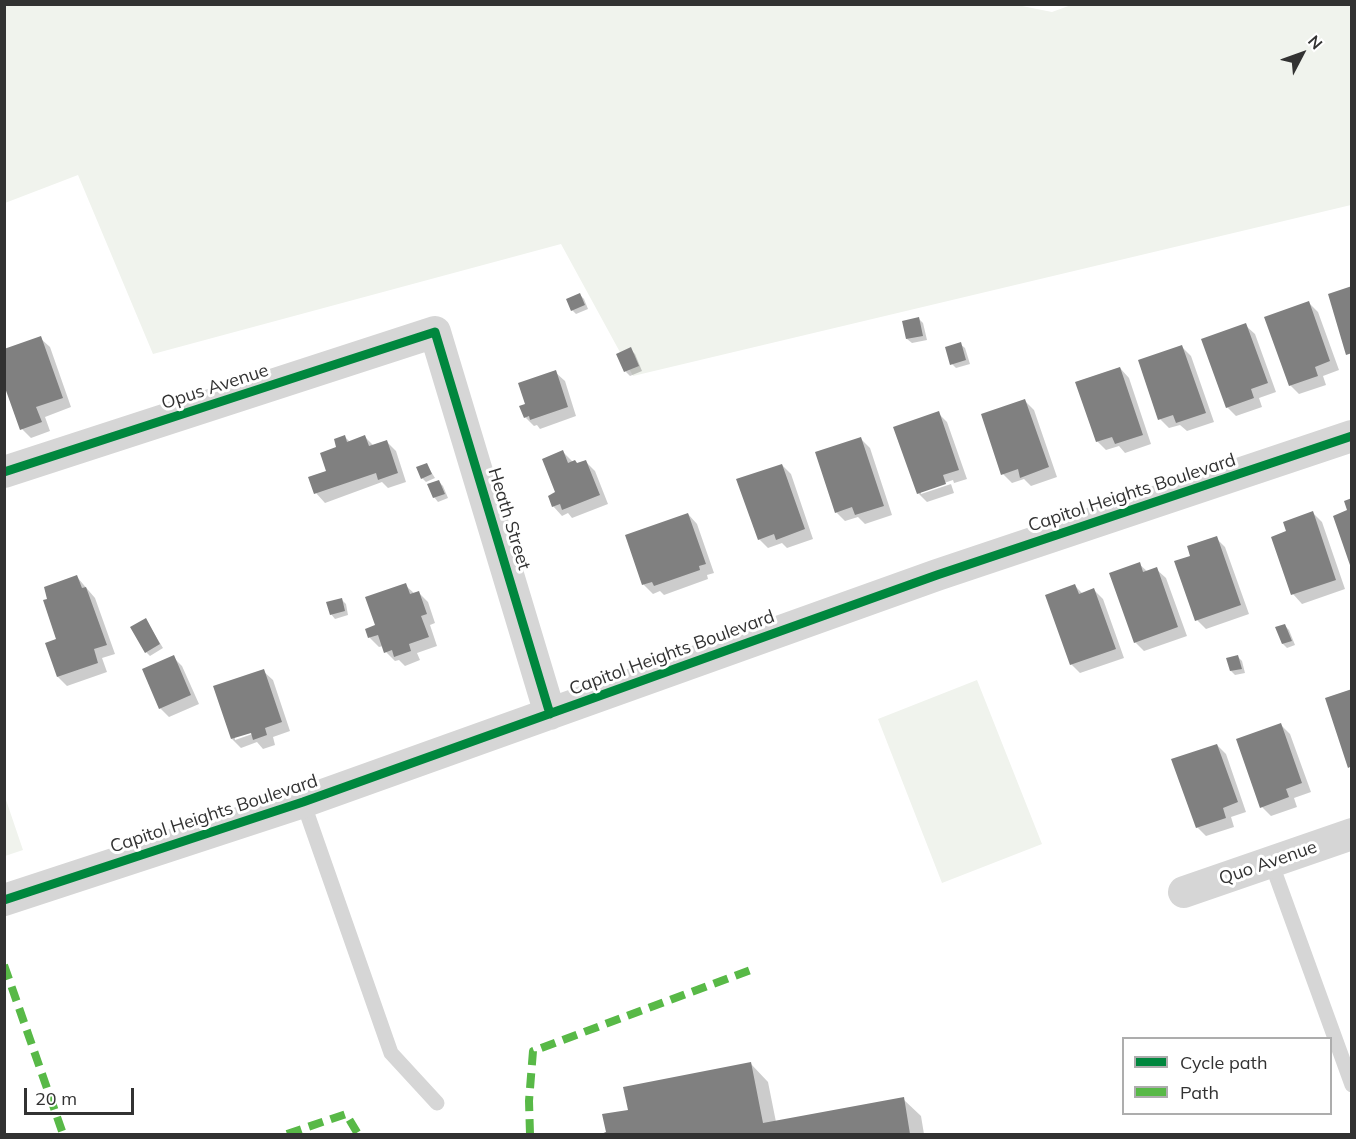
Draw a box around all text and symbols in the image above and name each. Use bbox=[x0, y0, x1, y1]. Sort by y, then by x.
north arrow bbox=[1272, 24, 1332, 84]
text: N bbox=[1304, 31, 1327, 53]
street label: Opus Avenue bbox=[159, 360, 271, 414]
street label: Capitol Heights Boulevard bbox=[1026, 449, 1238, 537]
street label: Heath Street bbox=[483, 465, 535, 573]
street label: Capitol Heights Boulevard bbox=[566, 606, 778, 700]
street label: Capitol Heights Boulevard bbox=[108, 770, 320, 858]
street label: Quo Avenue bbox=[1216, 836, 1320, 890]
legend bbox=[1122, 1037, 1332, 1115]
text: Cycle path bbox=[1180, 1051, 1267, 1074]
scale bar bbox=[27, 1076, 136, 1114]
text: Path bbox=[1180, 1081, 1219, 1104]
text: 20 m bbox=[35, 1087, 77, 1110]

